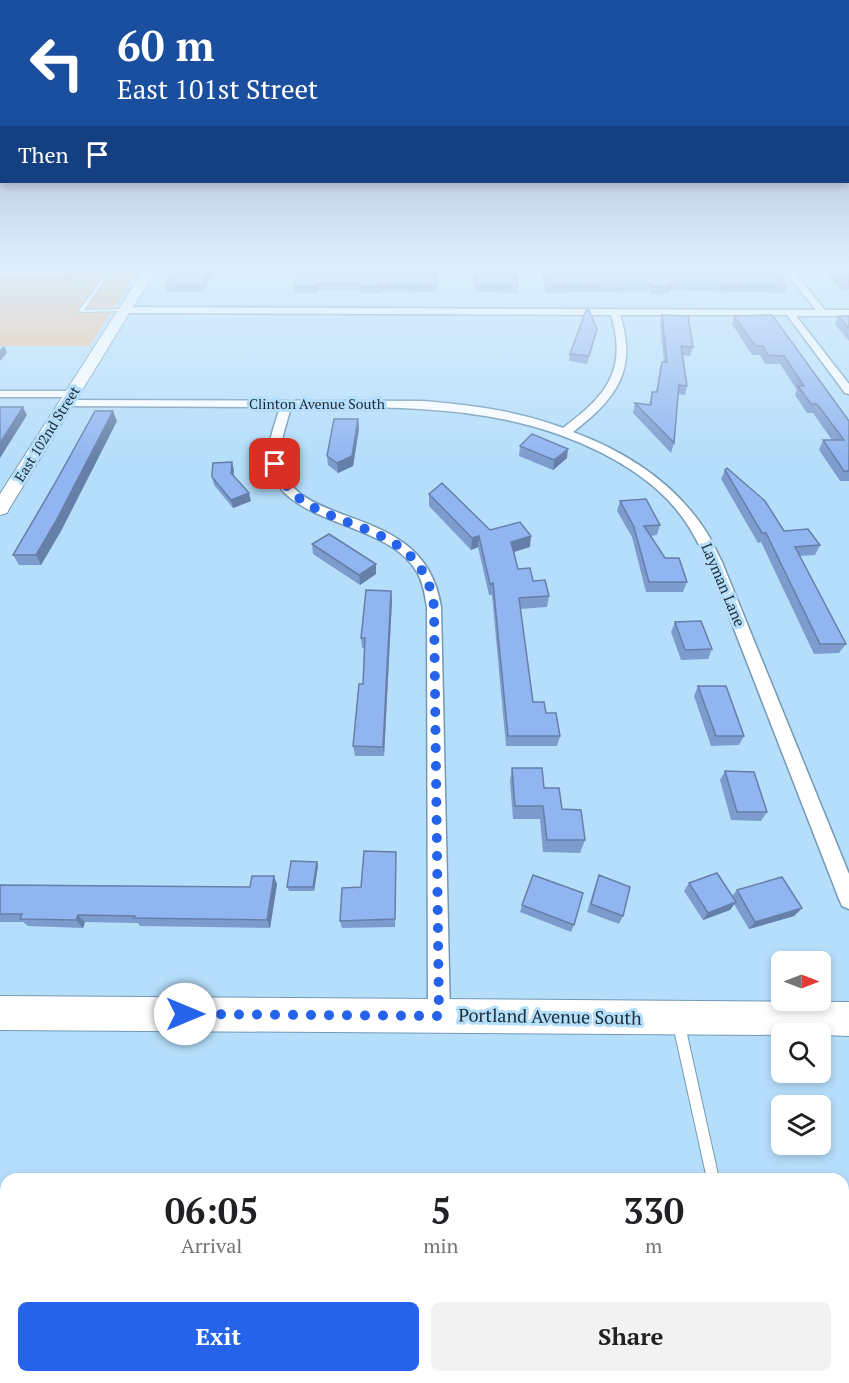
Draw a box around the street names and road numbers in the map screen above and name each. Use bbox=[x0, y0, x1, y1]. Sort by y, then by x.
street label: East 102nd Street bbox=[10, 382, 84, 485]
street label: Clinton Avenue South bbox=[249, 394, 385, 413]
street label: Layman Lane bbox=[697, 540, 750, 629]
street label: Portland Avenue South bbox=[458, 1002, 642, 1030]

